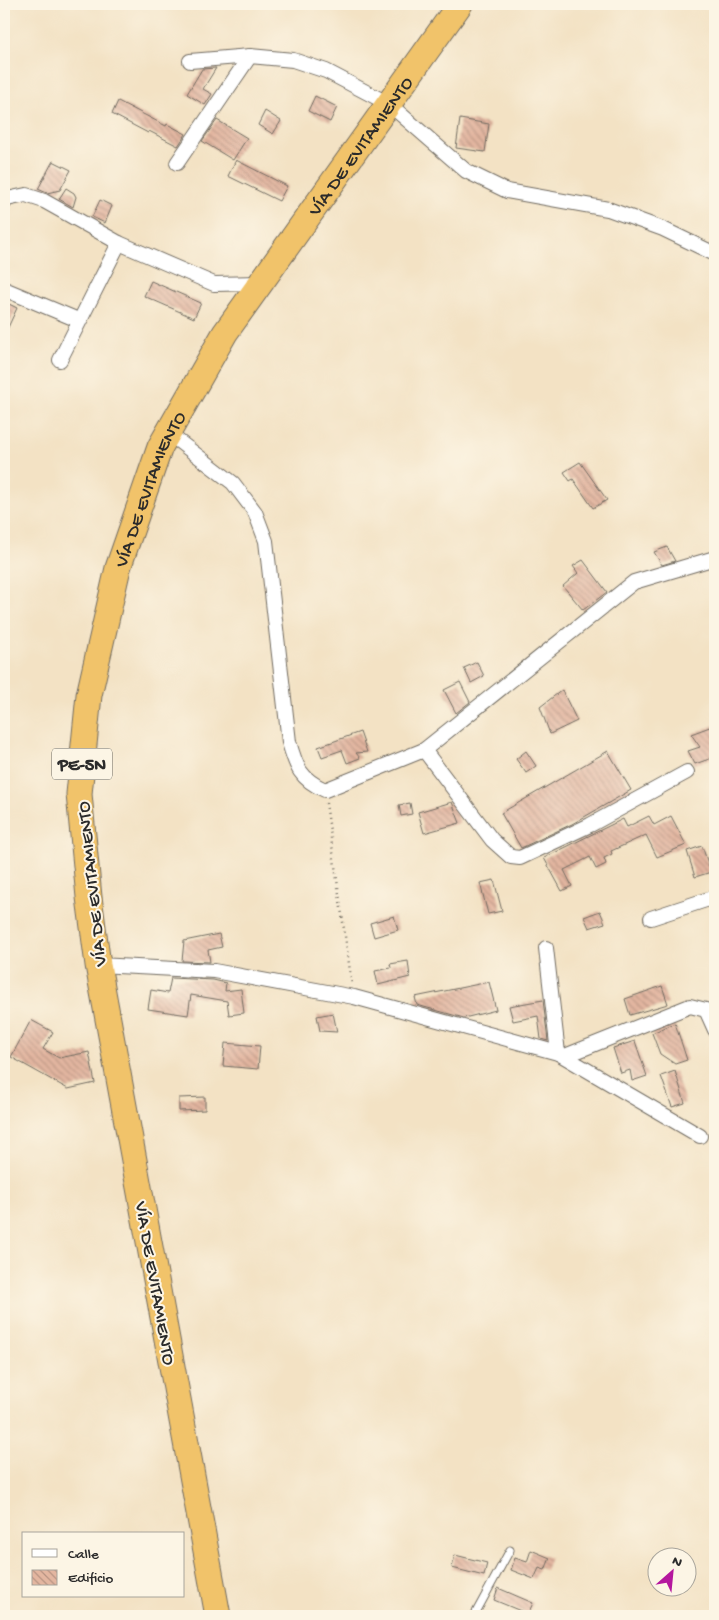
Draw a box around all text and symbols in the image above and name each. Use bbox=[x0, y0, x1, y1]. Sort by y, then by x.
street label: VÍA DE EVITAMIENTO bbox=[304, 73, 420, 222]
street label: VÍA DE EVITAMIENTO bbox=[111, 408, 193, 572]
road number: PE-5N bbox=[52, 749, 112, 780]
street label: VÍA DE EVITAMIENTO bbox=[73, 799, 114, 968]
street label: VÍA DE EVITAMIENTO bbox=[128, 1199, 179, 1368]
legend bbox=[22, 1532, 185, 1598]
text: Calle bbox=[68, 1546, 99, 1564]
north arrow bbox=[646, 1548, 696, 1598]
text: N bbox=[669, 1553, 685, 1572]
text: Edificio bbox=[68, 1570, 114, 1588]

